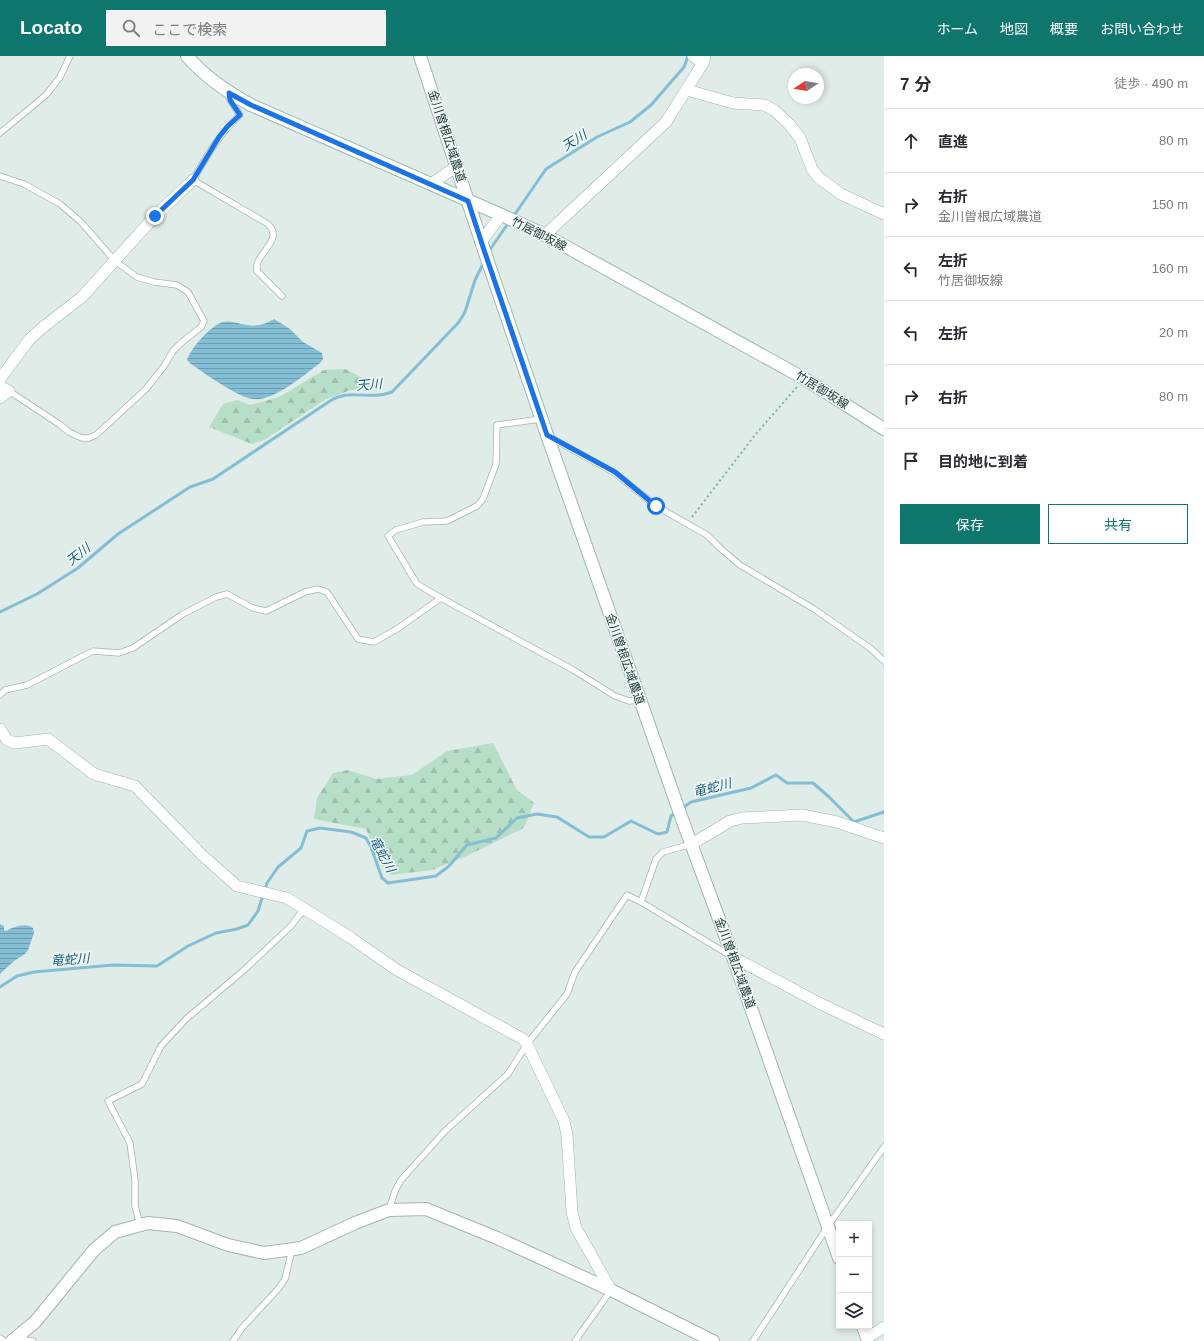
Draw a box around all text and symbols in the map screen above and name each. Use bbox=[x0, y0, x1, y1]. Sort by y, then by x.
search box bbox=[106, 10, 386, 46]
text: Locato bbox=[20, 17, 82, 38]
icon: search bbox=[120, 17, 142, 39]
text: ここで検索 bbox=[152, 21, 227, 38]
text: ホーム bbox=[936, 21, 978, 37]
text: 地図 bbox=[1000, 21, 1028, 37]
text: 概要 bbox=[1050, 21, 1078, 37]
text: お問い合わせ bbox=[1100, 21, 1184, 37]
north arrow bbox=[788, 68, 824, 104]
text: 7 分 bbox=[900, 75, 931, 94]
text: 徒歩 · 490 m bbox=[1114, 76, 1188, 91]
street label: 金川曽根広域農道 bbox=[426, 88, 468, 184]
water label: 天川 bbox=[559, 126, 591, 154]
icon: ahead bbox=[900, 130, 922, 152]
text: 直進 bbox=[938, 133, 968, 150]
text: 80 m bbox=[1159, 133, 1188, 148]
text: 右折 bbox=[938, 188, 968, 205]
icon: right bbox=[900, 194, 922, 216]
text: 150 m bbox=[1152, 197, 1188, 212]
route end bbox=[146, 207, 164, 225]
text: 金川曽根広域農道 bbox=[938, 209, 1042, 224]
street label: 竹居御坂線 bbox=[509, 214, 569, 254]
text: 左折 bbox=[938, 252, 968, 269]
icon: left bbox=[900, 258, 922, 280]
text: 160 m bbox=[1152, 261, 1188, 276]
text: 竹居御坂線 bbox=[938, 273, 1003, 288]
icon: left bbox=[900, 322, 922, 344]
text: 左折 bbox=[938, 325, 968, 342]
text: 20 m bbox=[1159, 325, 1188, 340]
street label: 竹居御坂線 bbox=[793, 368, 851, 412]
water label: 天川 bbox=[356, 376, 385, 393]
icon: right bbox=[900, 386, 922, 408]
text: 右折 bbox=[938, 389, 968, 406]
text: 80 m bbox=[1159, 389, 1188, 404]
icon: arrive bbox=[900, 450, 922, 472]
text: 目的地に到着 bbox=[938, 453, 1028, 470]
route start bbox=[647, 497, 665, 515]
button: 保存 bbox=[900, 504, 1040, 544]
button: 共有 bbox=[1048, 504, 1188, 544]
water label: 天川 bbox=[63, 539, 95, 568]
street label: 金川曽根広域農道 bbox=[603, 611, 647, 707]
water label: 竜蛇川 bbox=[691, 775, 735, 799]
water label: 竜蛇川 bbox=[367, 833, 399, 877]
street label: 金川曽根広域農道 bbox=[712, 915, 758, 1011]
water label: 竜蛇川 bbox=[50, 951, 92, 968]
map controls bbox=[836, 1221, 872, 1329]
button: + bbox=[836, 1221, 872, 1257]
button: − bbox=[836, 1257, 872, 1293]
button: layers bbox=[836, 1293, 872, 1329]

